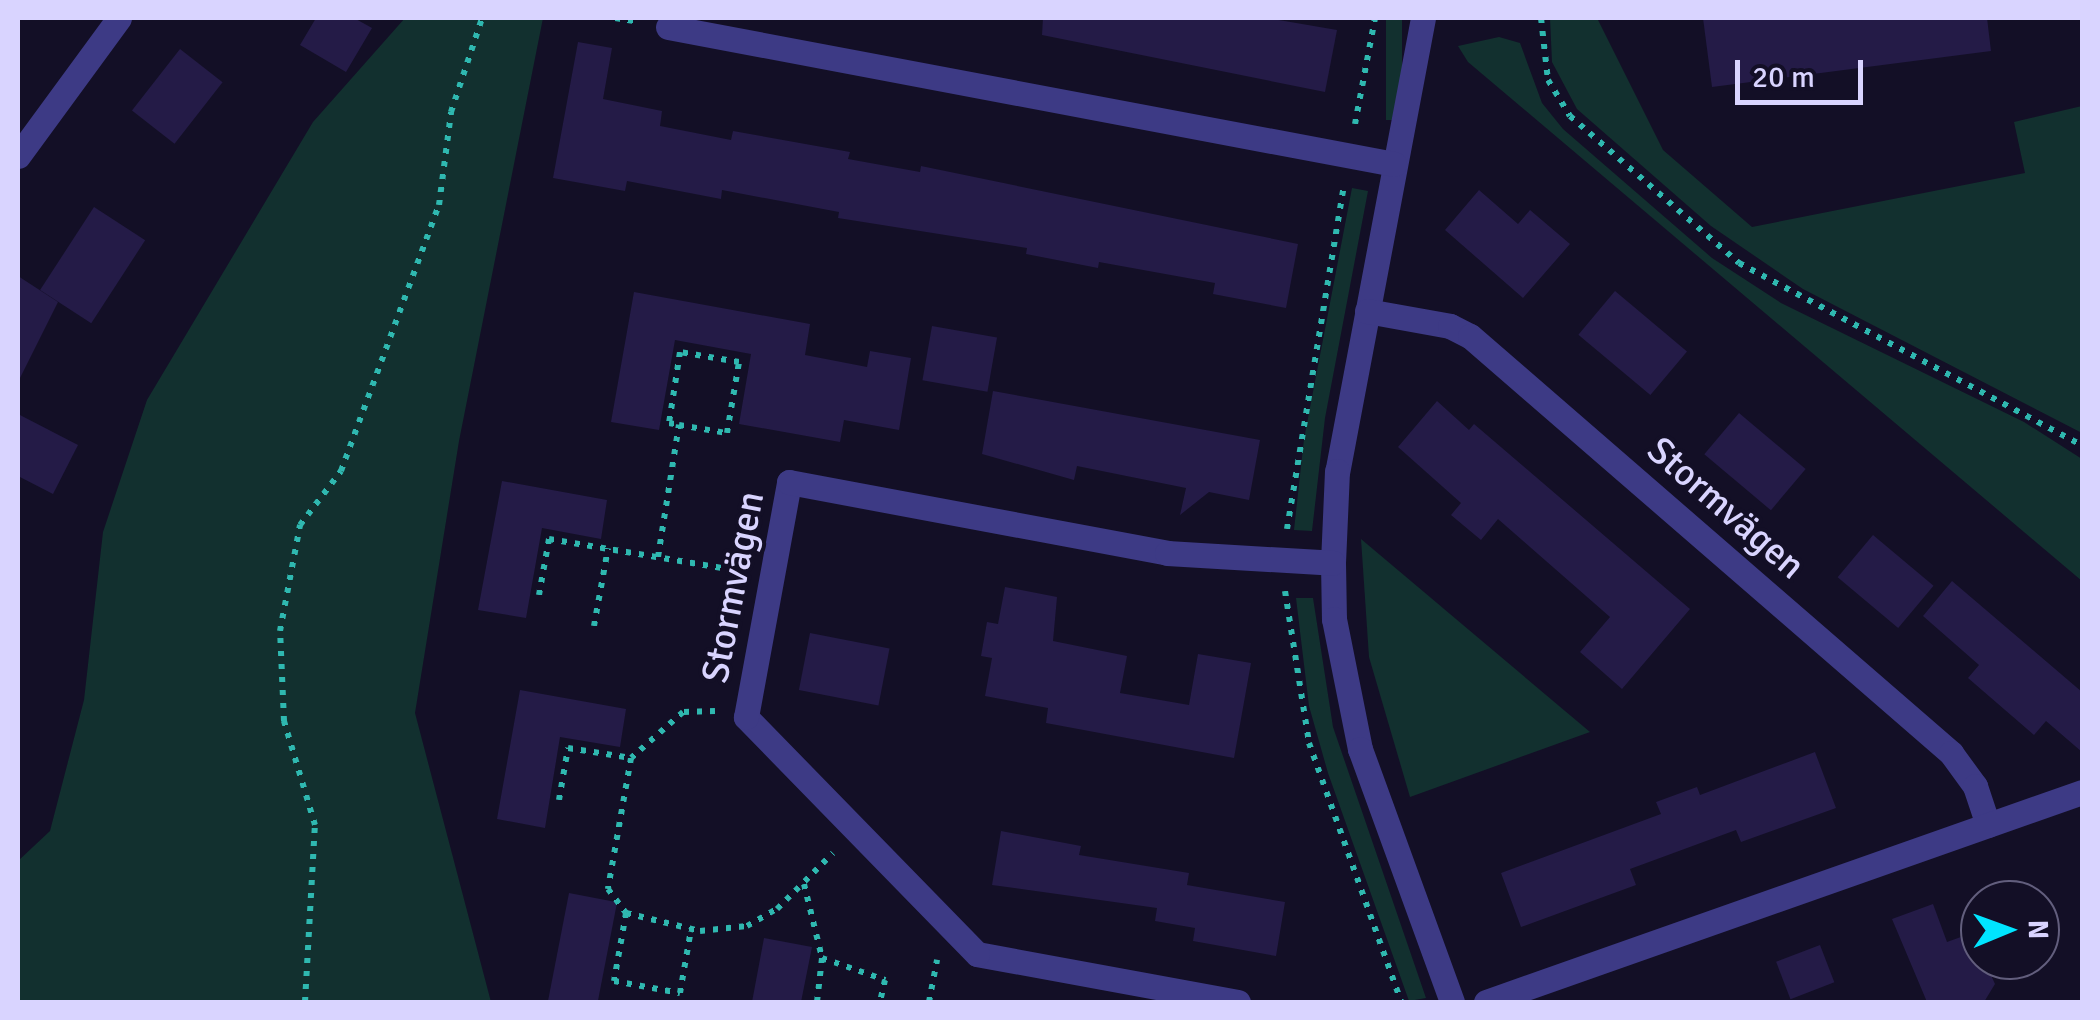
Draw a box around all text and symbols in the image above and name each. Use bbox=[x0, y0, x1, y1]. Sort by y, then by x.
scale bar bbox=[1740, 40, 1868, 102]
text: 20 m bbox=[1752, 59, 1815, 96]
street label: Stormvägen bbox=[1638, 427, 1814, 589]
street label: Stormvägen bbox=[692, 488, 774, 686]
north arrow bbox=[1960, 880, 2060, 980]
text: N bbox=[2021, 919, 2055, 940]

